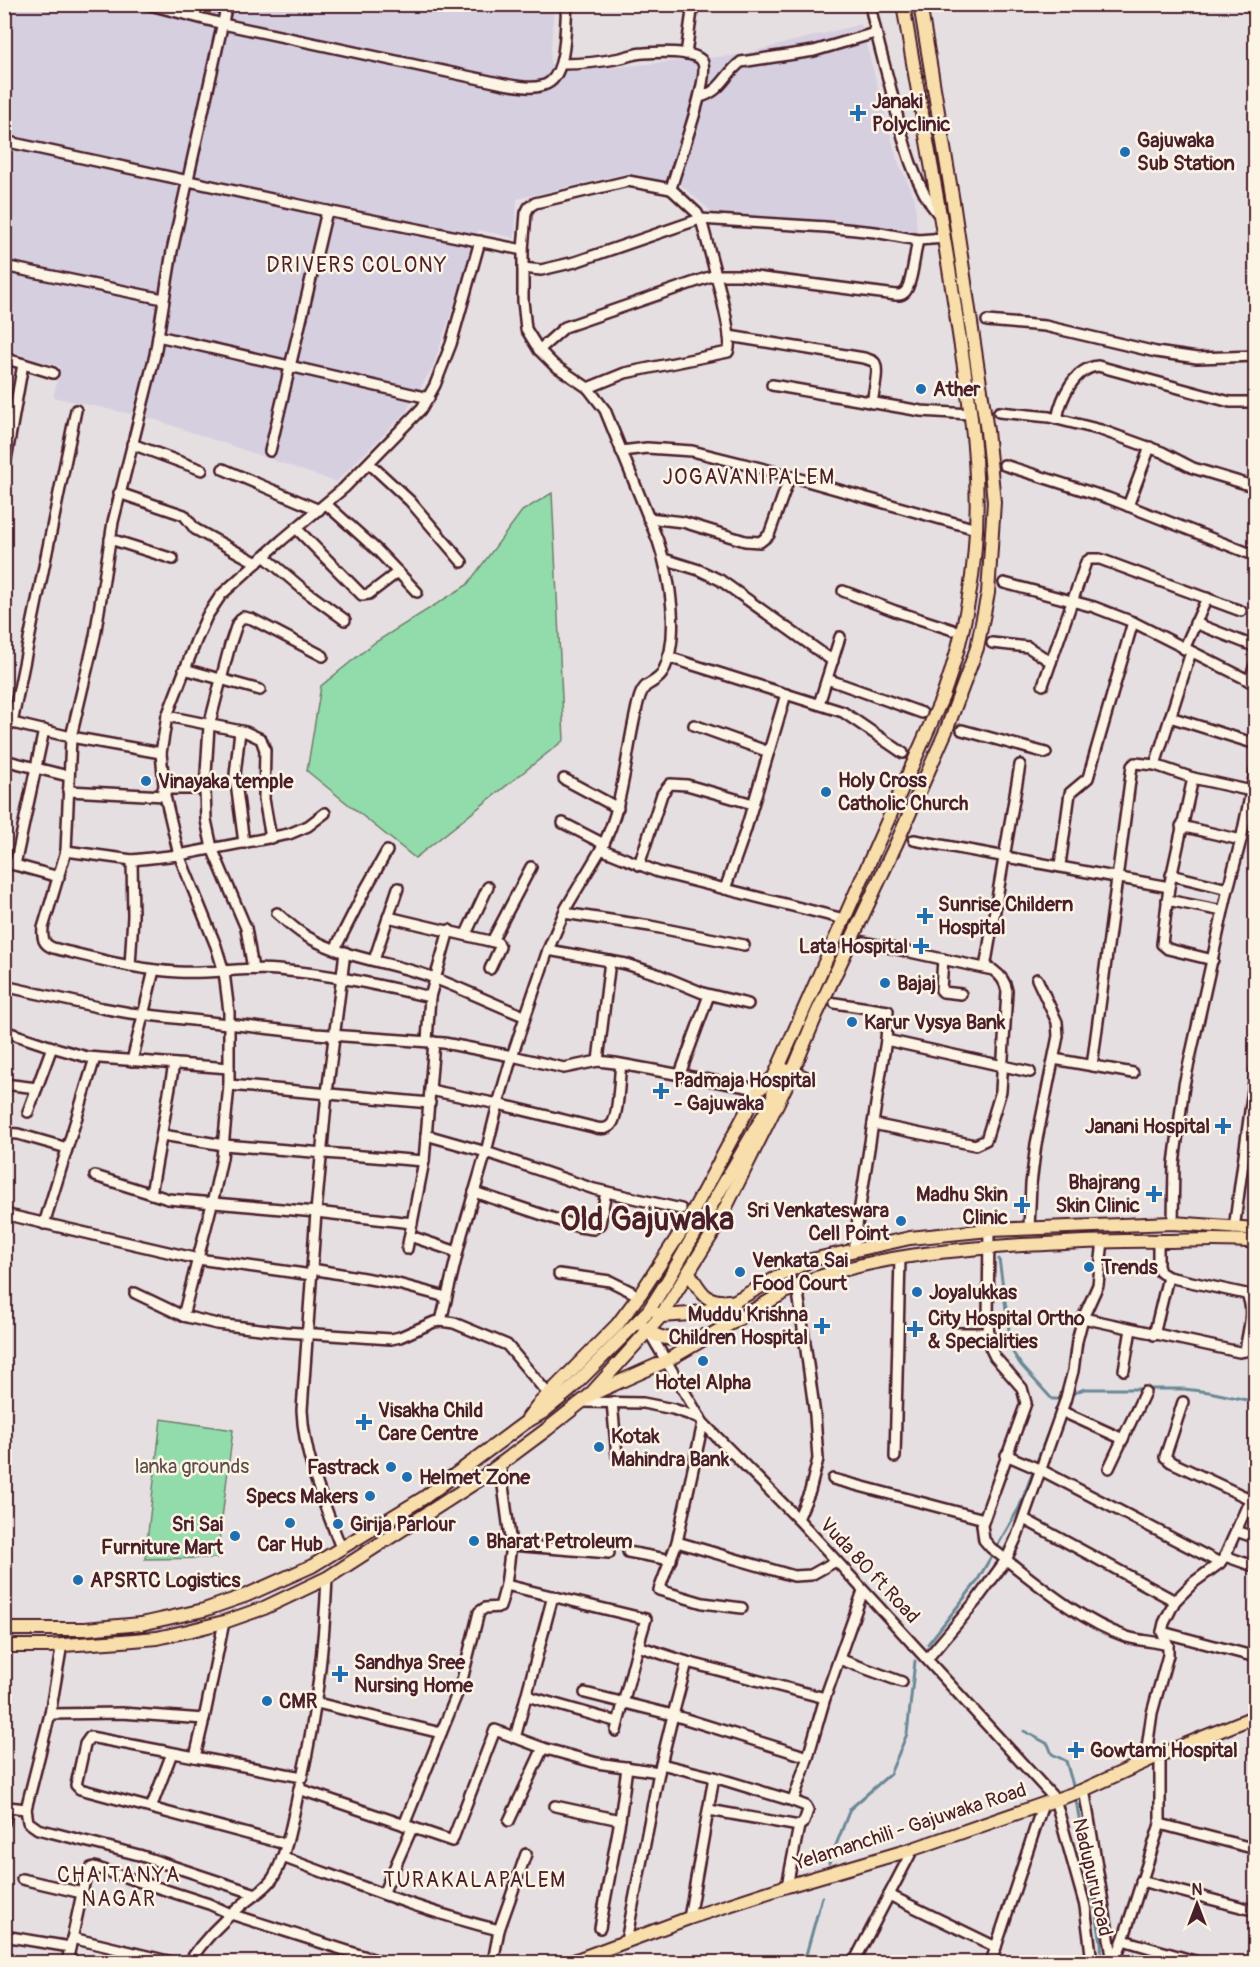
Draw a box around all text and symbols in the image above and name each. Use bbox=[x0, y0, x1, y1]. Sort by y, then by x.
place label: Janaki Polyclinic bbox=[872, 89, 950, 137]
marker: Janaki Polyclinic bbox=[849, 104, 867, 122]
place label: Gajuwaka Sub Station bbox=[1137, 128, 1235, 176]
marker: Gajuwaka Sub Station bbox=[1118, 145, 1132, 159]
district label: DRIVERS COLONY bbox=[266, 252, 448, 279]
place label: Ather bbox=[933, 377, 981, 402]
marker: Ather bbox=[914, 382, 928, 396]
district label: JOGAVANIPALEM bbox=[662, 464, 836, 491]
place label: Holy Cross Catholic Church bbox=[838, 768, 969, 816]
place label: Vinayaka temple bbox=[158, 769, 294, 794]
marker: Vinayaka temple bbox=[139, 774, 153, 788]
marker: Holy Cross Catholic Church bbox=[819, 785, 833, 799]
place label: Sunrise Childern Hospital bbox=[938, 892, 1073, 940]
marker: Sunrise Childern Hospital bbox=[916, 907, 934, 925]
place label: Lata Hospital bbox=[799, 934, 908, 959]
marker: Lata Hospital bbox=[912, 937, 930, 955]
place label: Bajaj bbox=[897, 971, 936, 996]
marker: Bajaj bbox=[878, 976, 892, 990]
place label: Karur Vysya Bank bbox=[864, 1010, 1006, 1035]
marker: Karur Vysya Bank bbox=[845, 1015, 859, 1029]
place label: Padmaja Hospital - Gajuwaka bbox=[674, 1068, 816, 1116]
marker: Padmaja Hospital - Gajuwaka bbox=[652, 1082, 670, 1100]
place label: Janani Hospital bbox=[1085, 1114, 1210, 1139]
marker: Janani Hospital bbox=[1214, 1117, 1232, 1135]
place label: Bhajrang Skin Clinic bbox=[1055, 1170, 1140, 1218]
place label: Madhu Skin Clinic bbox=[916, 1182, 1008, 1230]
marker: Bhajrang Skin Clinic bbox=[1145, 1185, 1163, 1203]
marker: Madhu Skin Clinic bbox=[1013, 1196, 1031, 1214]
place label: Sri Venkateswara Cell Point bbox=[746, 1198, 890, 1246]
district label: Old Gajuwaka bbox=[560, 1200, 734, 1240]
marker: Sri Venkateswara Cell Point bbox=[894, 1214, 908, 1228]
place label: Venkata Sai Food Court bbox=[752, 1248, 848, 1296]
place label: Trends bbox=[1100, 1255, 1158, 1280]
marker: Trends bbox=[1082, 1260, 1096, 1274]
marker: Venkata Sai Food Court bbox=[733, 1265, 747, 1279]
place label: Joyalukkas bbox=[929, 1280, 1017, 1305]
marker: Joyalukkas bbox=[910, 1285, 924, 1299]
place label: Muddu Krishna Children Hospital bbox=[669, 1302, 808, 1350]
place label: City Hospital Ortho & Specialities bbox=[928, 1306, 1085, 1354]
marker: Muddu Krishna Children Hospital bbox=[813, 1317, 831, 1335]
marker: City Hospital Ortho & Specialities bbox=[906, 1320, 924, 1338]
marker: Hotel Alpha bbox=[696, 1354, 710, 1368]
place label: Hotel Alpha bbox=[655, 1370, 751, 1395]
place label: Visakha Child Care Centre bbox=[378, 1398, 483, 1446]
marker: Visakha Child Care Centre bbox=[355, 1413, 373, 1431]
place label: Kotak Mahindra Bank bbox=[611, 1424, 730, 1472]
marker: Kotak Mahindra Bank bbox=[592, 1440, 606, 1454]
park label: lanka grounds bbox=[135, 1454, 249, 1479]
place label: Fastrack bbox=[307, 1455, 380, 1480]
marker: Fastrack bbox=[384, 1460, 398, 1474]
place label: Helmet Zone bbox=[419, 1465, 531, 1490]
marker: Helmet Zone bbox=[400, 1470, 414, 1484]
place label: Specs Makers bbox=[246, 1484, 358, 1509]
marker: Specs Makers bbox=[363, 1489, 377, 1503]
place label: Sri Sai Furniture Mart bbox=[101, 1512, 224, 1560]
place label: Girija Parlour bbox=[350, 1512, 456, 1537]
street label: Vuda 80 ft Road bbox=[814, 1512, 925, 1628]
marker: Car Hub bbox=[283, 1516, 297, 1530]
marker: Girija Parlour bbox=[331, 1517, 345, 1531]
marker: Sri Sai Furniture Mart bbox=[228, 1529, 242, 1543]
place label: Bharat Petroleum bbox=[486, 1529, 633, 1554]
place label: Car Hub bbox=[257, 1532, 323, 1557]
marker: Bharat Petroleum bbox=[467, 1534, 481, 1548]
place label: APSRTC Logistics bbox=[90, 1568, 240, 1593]
marker: APSRTC Logistics bbox=[71, 1573, 85, 1587]
place label: Sandhya Sree Nursing Home bbox=[354, 1650, 474, 1698]
marker: Sandhya Sree Nursing Home bbox=[331, 1665, 349, 1683]
place label: CMR bbox=[279, 1689, 318, 1714]
marker: CMR bbox=[260, 1694, 274, 1708]
place label: Gowtami Hospital bbox=[1090, 1738, 1238, 1763]
marker: Gowtami Hospital bbox=[1067, 1741, 1085, 1759]
street label: Yelamanchili - Gajuwaka Road bbox=[790, 1777, 1030, 1876]
street label: Nadupuru road bbox=[1067, 1816, 1118, 1939]
district label: CHAITANYA NAGAR bbox=[57, 1862, 181, 1913]
district label: TURAKALAPALEM bbox=[383, 1867, 567, 1894]
north arrow bbox=[1167, 1874, 1227, 1934]
text: N bbox=[1192, 1880, 1203, 1900]

